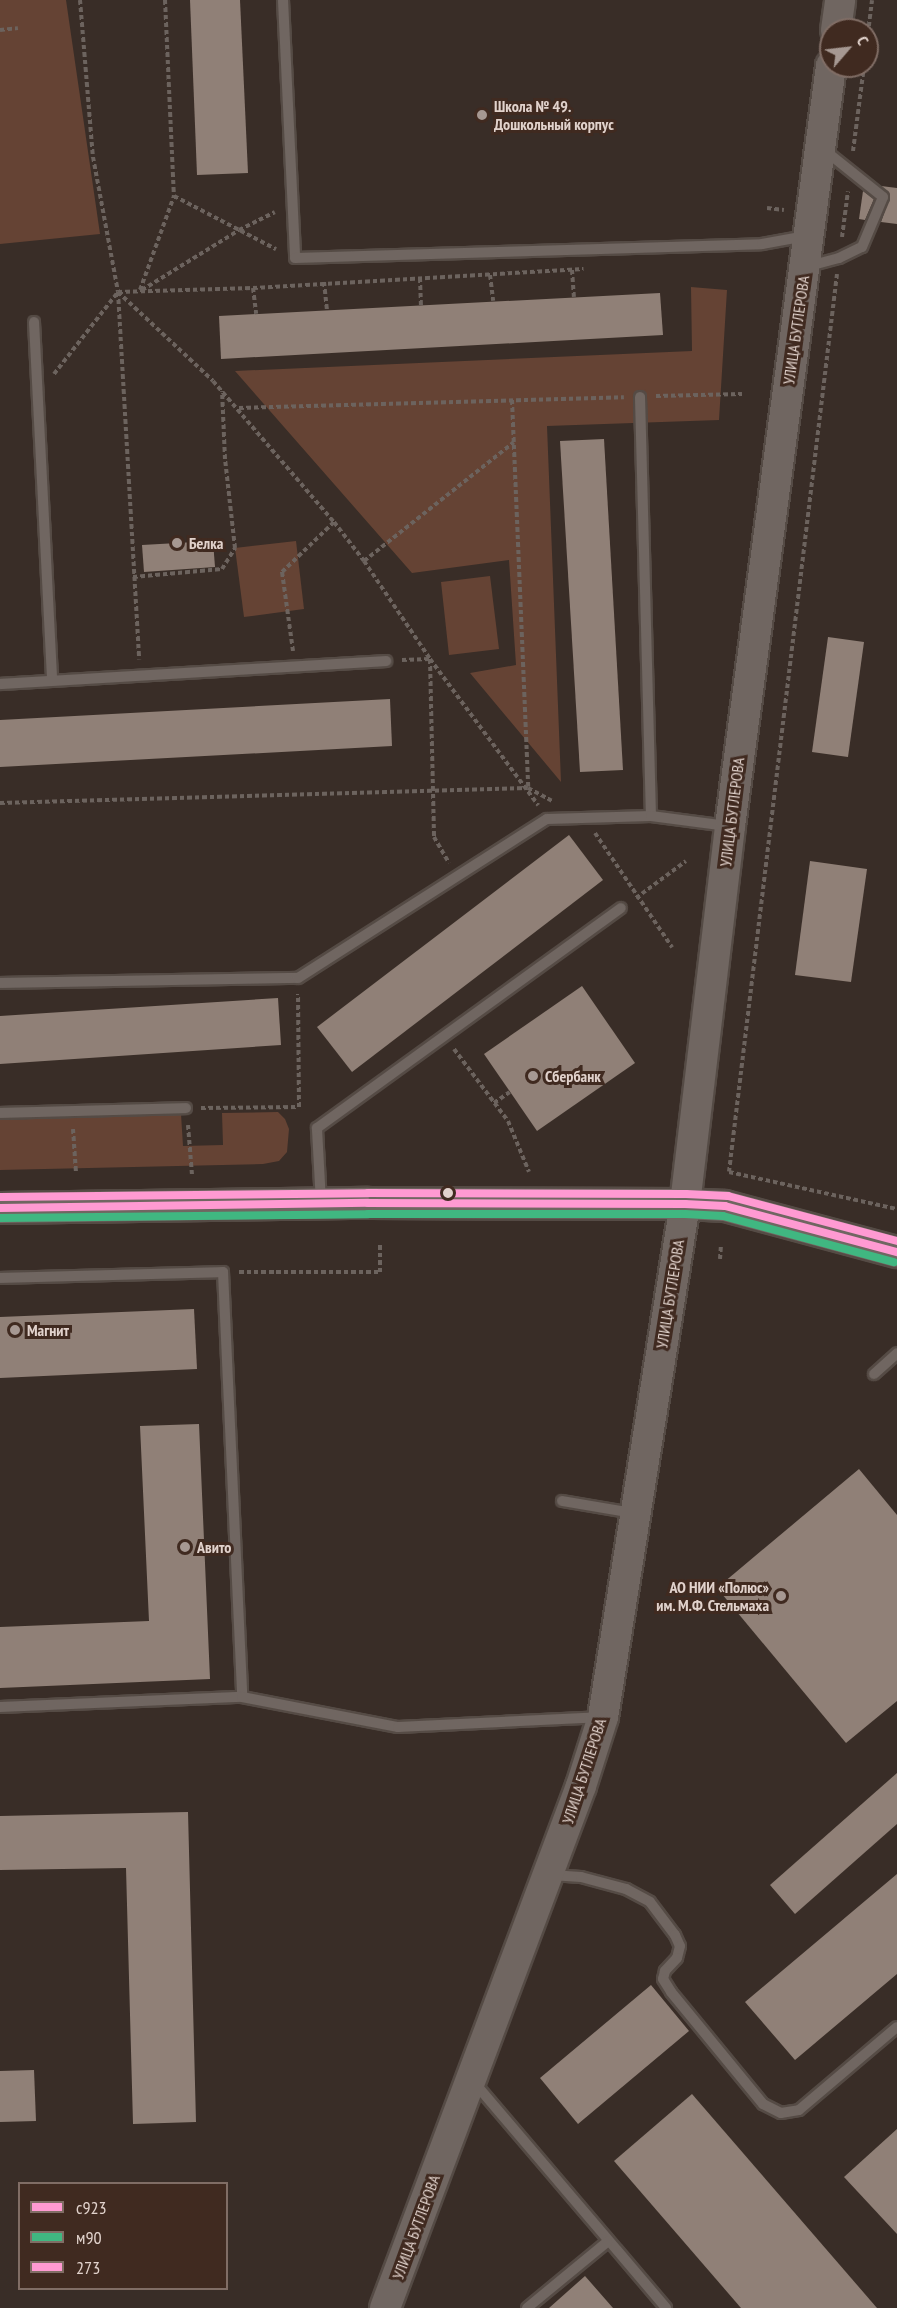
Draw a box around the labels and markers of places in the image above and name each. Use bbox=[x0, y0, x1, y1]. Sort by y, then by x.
place label: Школа № 49. Дошкольный корпус bbox=[494, 96, 614, 134]
marker: Школа № 49. Дошкольный корпус bbox=[475, 108, 489, 122]
place label: Белка bbox=[189, 533, 223, 553]
marker: Белка bbox=[170, 536, 184, 550]
place label: Сбербанк bbox=[545, 1066, 601, 1086]
marker: Сбербанк bbox=[526, 1069, 540, 1083]
unlabelled marker bbox=[442, 1187, 454, 1199]
place label: Магнит bbox=[27, 1320, 69, 1340]
marker: Магнит bbox=[8, 1323, 22, 1337]
place label: Авито bbox=[197, 1537, 231, 1557]
marker: Авито bbox=[178, 1540, 192, 1554]
place label: АО НИИ «Полюс» им. М.Ф. Стельмаха bbox=[654, 1577, 769, 1615]
marker: АО НИИ «Полюс» им. М.Ф. Стельмаха bbox=[774, 1589, 788, 1603]

